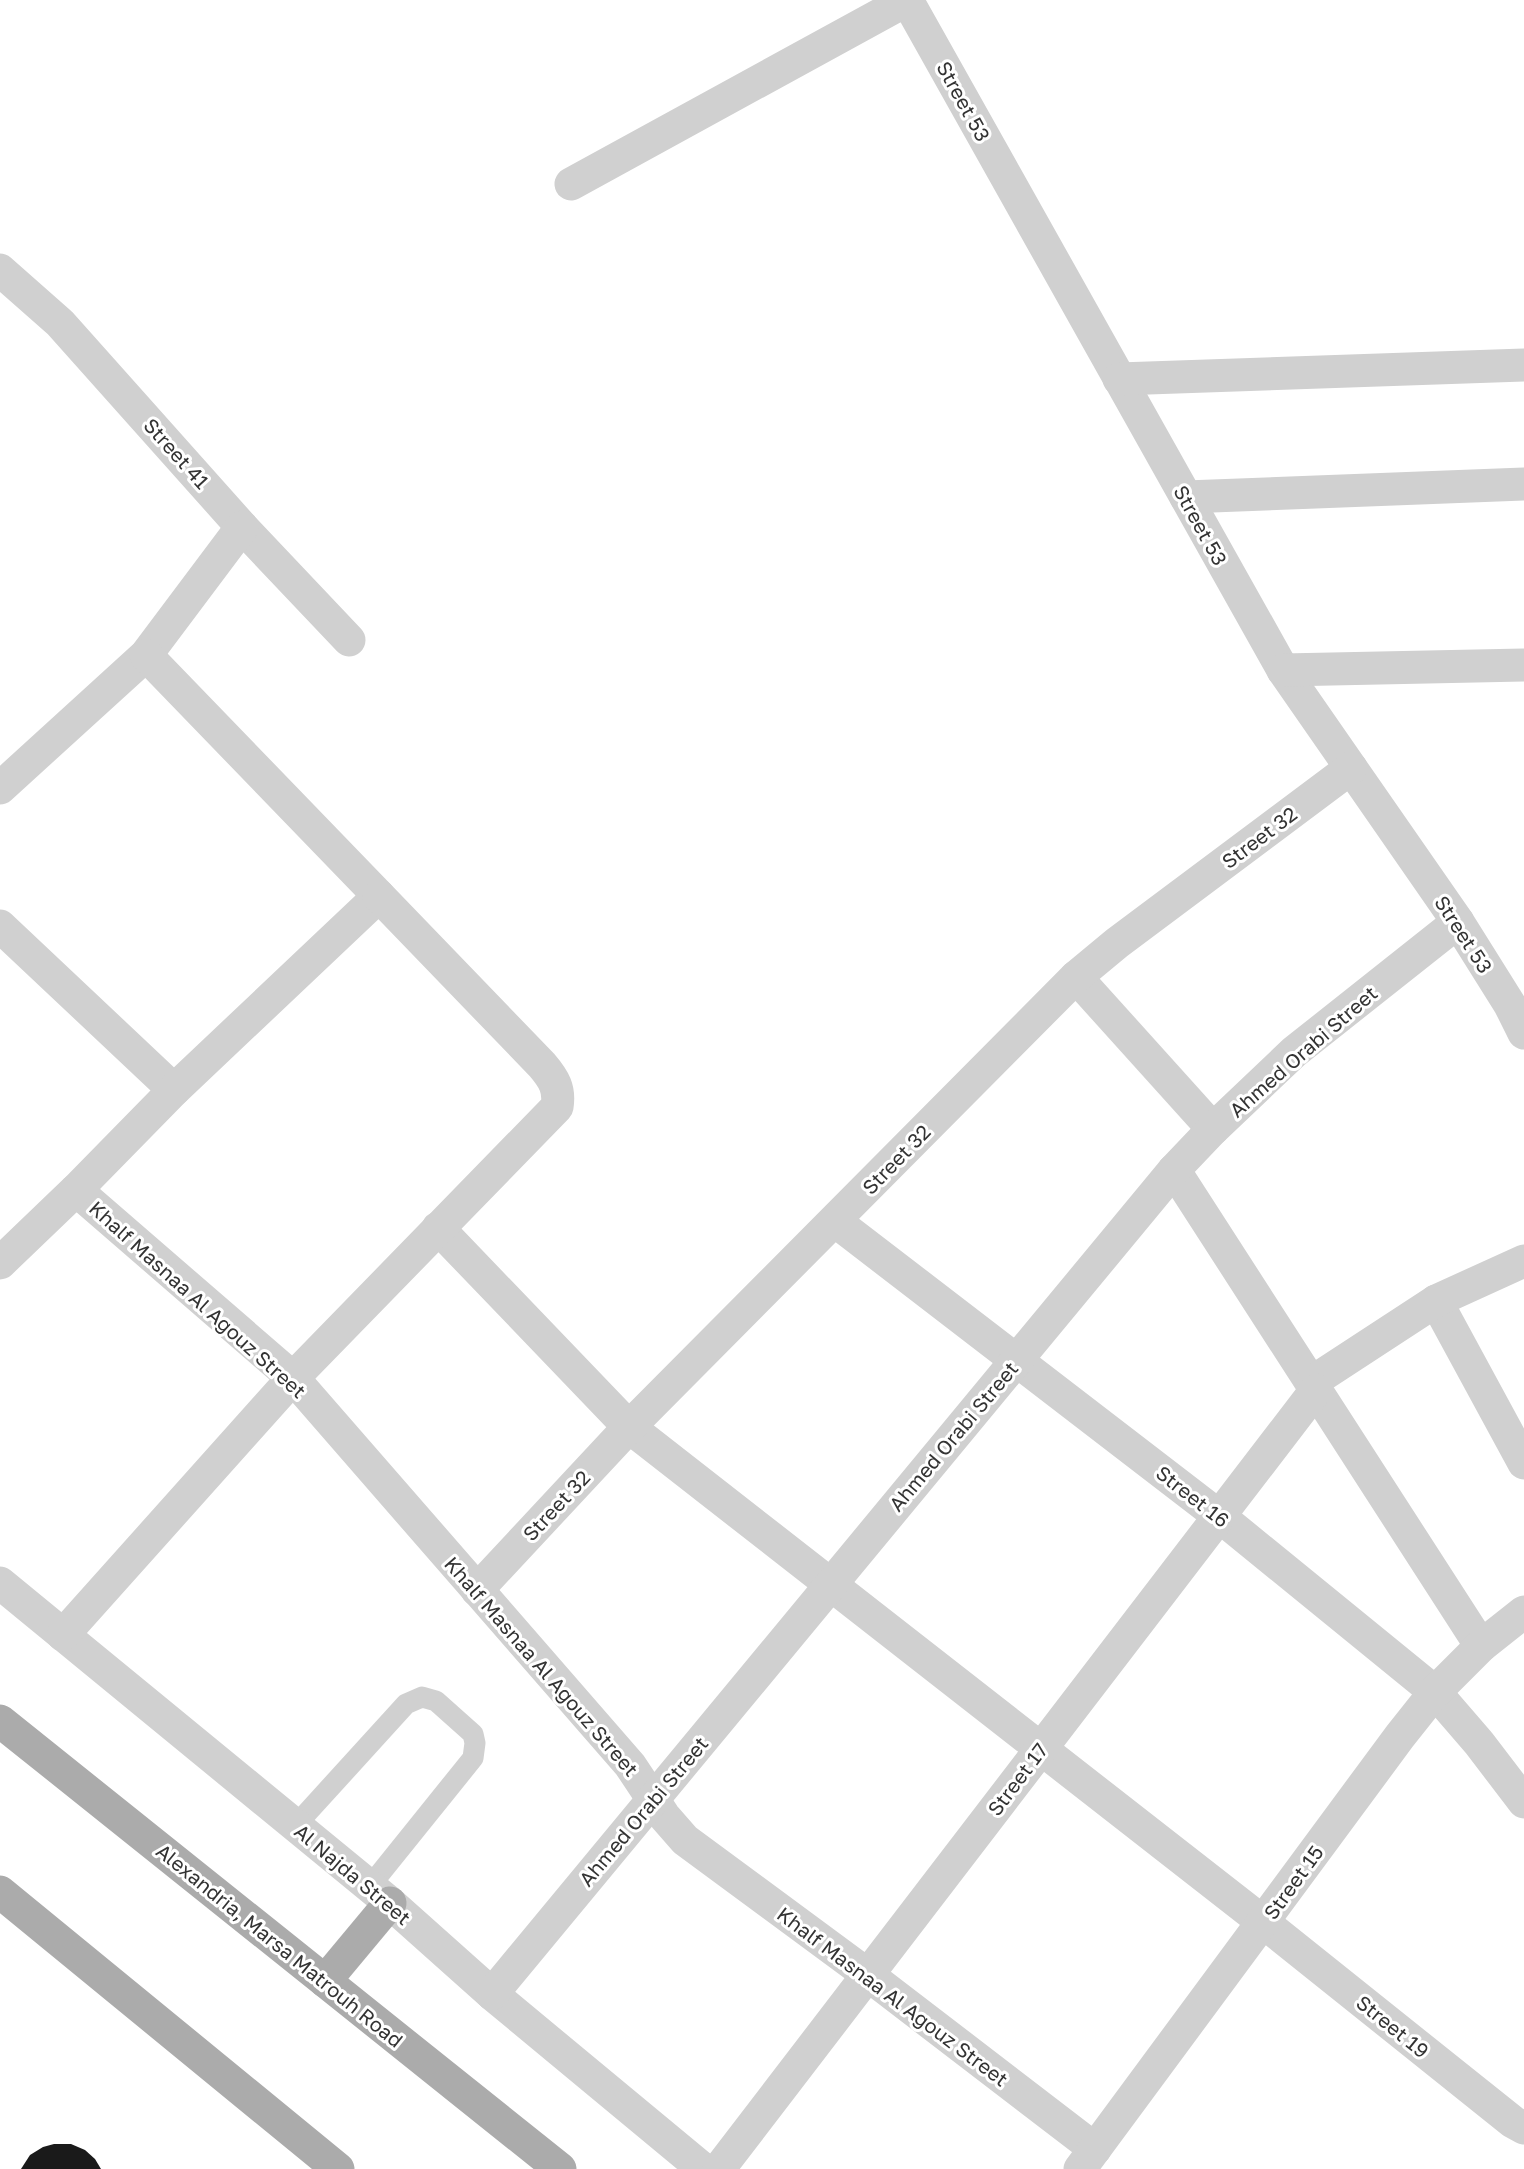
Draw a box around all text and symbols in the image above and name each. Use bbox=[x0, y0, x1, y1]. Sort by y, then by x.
street label: Street 53 bbox=[932, 57, 996, 145]
street label: Street 41 bbox=[139, 413, 215, 493]
street label: Street 53 bbox=[1169, 481, 1233, 569]
street label: Street 32 bbox=[1217, 801, 1301, 873]
street label: Street 53 bbox=[1430, 891, 1498, 977]
street label: Ahmed Orabi Street bbox=[1224, 980, 1382, 1122]
street label: Street 32 bbox=[857, 1119, 935, 1199]
street label: Khalf Masnaa Al Agouz Street bbox=[85, 1195, 311, 1403]
street label: Ahmed Orabi Street bbox=[883, 1356, 1023, 1516]
street label: Street 16 bbox=[1152, 1460, 1234, 1532]
street label: Street 32 bbox=[517, 1465, 595, 1545]
street label: Khalf Masnaa Al Agouz Street bbox=[440, 1551, 644, 1781]
street label: Ahmed Orabi Street bbox=[573, 1731, 713, 1891]
street label: Street 17 bbox=[982, 1738, 1052, 1820]
street label: Al Najda Street bbox=[290, 1819, 416, 1929]
street label: Alexandria, Marsa Matrouh Road bbox=[152, 1838, 408, 2052]
street label: Street 15 bbox=[1258, 1840, 1328, 1924]
street label: Khalf Masnaa Al Agouz Street bbox=[773, 1901, 1013, 2091]
street label: Street 19 bbox=[1352, 1990, 1434, 2062]

